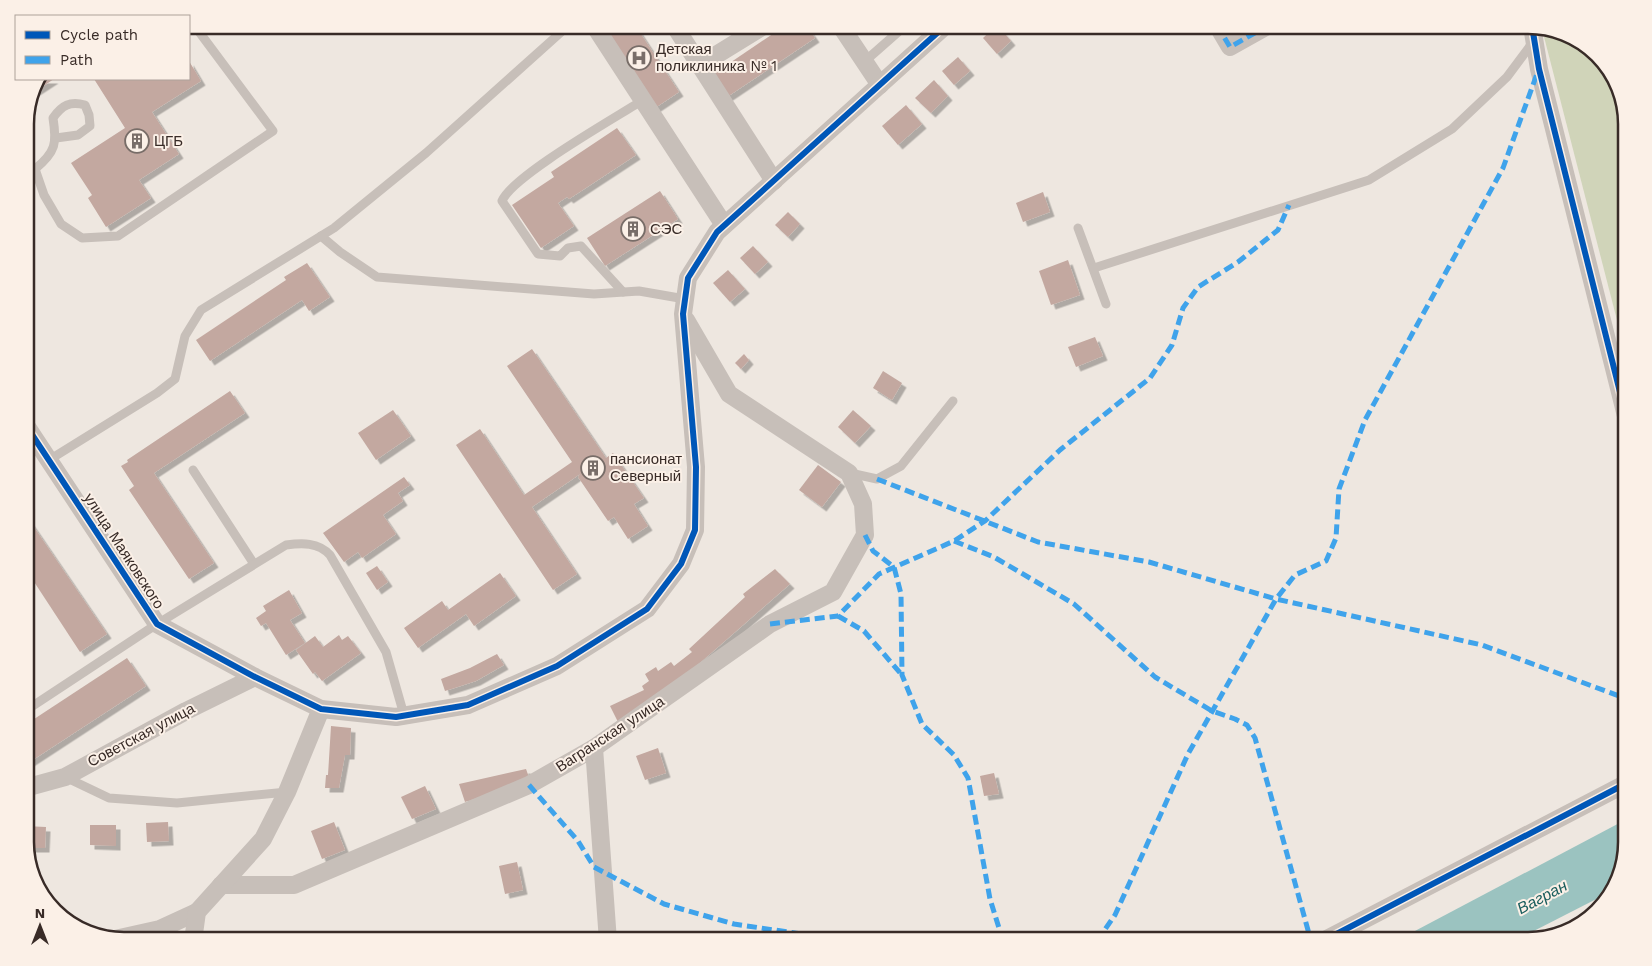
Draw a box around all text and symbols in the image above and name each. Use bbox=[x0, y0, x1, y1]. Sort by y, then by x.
legend bbox=[15, 15, 190, 80]
text: Cycle path bbox=[60, 26, 138, 44]
place label: Детская поликлиника № 1 bbox=[656, 40, 777, 75]
hospital icon: Детская поликлиника № 1 bbox=[626, 45, 652, 71]
text: Path bbox=[60, 51, 93, 69]
building icon: ЦГБ bbox=[124, 128, 150, 154]
place label: ЦГБ bbox=[154, 132, 183, 150]
building icon: СЭС bbox=[620, 216, 646, 242]
place label: СЭС bbox=[650, 220, 682, 238]
place label: пансионат Северный bbox=[610, 450, 682, 485]
building icon: пансионат Северный bbox=[580, 455, 606, 481]
street label: улица Маяковского bbox=[80, 490, 168, 612]
street label: Вагранская улица bbox=[552, 692, 668, 776]
street label: Советская улица bbox=[84, 699, 198, 771]
water label: Вагран bbox=[1514, 876, 1570, 918]
north arrow bbox=[15, 901, 65, 951]
text: N bbox=[35, 905, 45, 921]

